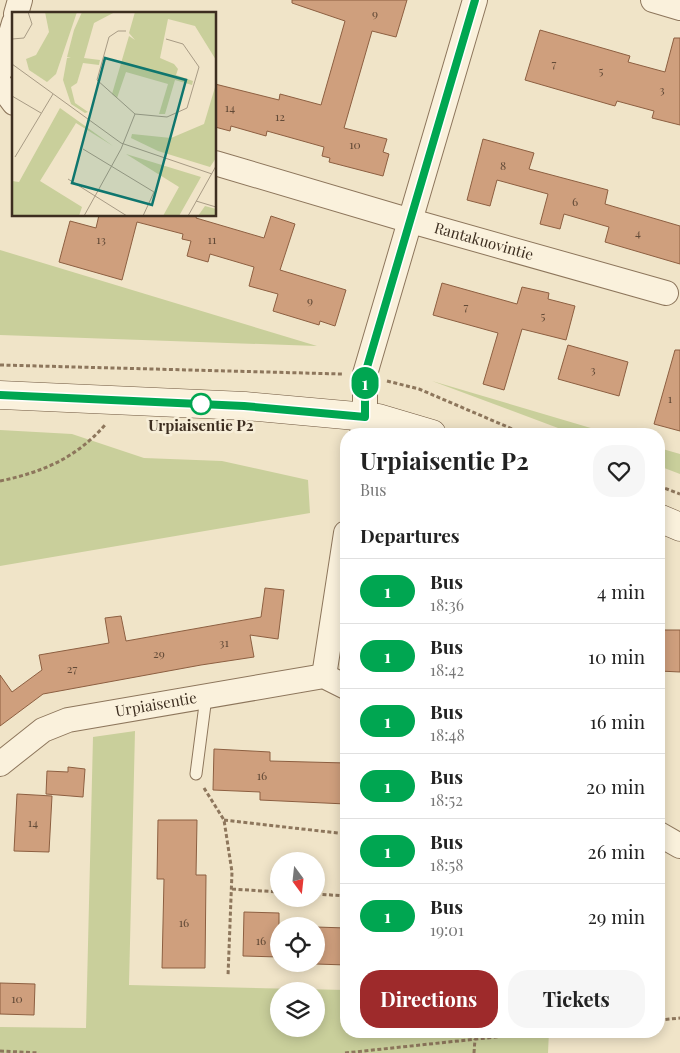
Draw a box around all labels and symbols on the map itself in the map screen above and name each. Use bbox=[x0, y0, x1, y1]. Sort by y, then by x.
house number: 9 bbox=[372, 5, 378, 21]
inset map bbox=[12, 12, 216, 216]
house number: 7 bbox=[552, 55, 557, 71]
house number: 5 bbox=[599, 62, 604, 78]
house number: 3 bbox=[659, 81, 665, 97]
house number: 14 bbox=[225, 99, 235, 115]
house number: 12 bbox=[275, 108, 285, 124]
house number: 10 bbox=[349, 136, 361, 152]
house number: 8 bbox=[500, 157, 506, 173]
house number: 6 bbox=[572, 193, 578, 209]
street label: Rantakuovintie bbox=[432, 217, 536, 264]
house number: 4 bbox=[635, 224, 641, 240]
house number: 13 bbox=[96, 231, 106, 247]
house number: 11 bbox=[208, 231, 217, 247]
house number: 9 bbox=[307, 292, 313, 308]
house number: 7 bbox=[464, 298, 469, 314]
house number: 5 bbox=[541, 307, 546, 323]
house number: 3 bbox=[590, 361, 596, 377]
line badge: 1 bbox=[349, 367, 381, 399]
house number: 1 bbox=[668, 390, 673, 406]
marker: Urpiaisentie P2 bbox=[190, 393, 212, 415]
place label: Urpiaisentie P2 bbox=[148, 415, 254, 435]
house number: 31 bbox=[219, 634, 229, 650]
house number: 29 bbox=[153, 645, 165, 661]
house number: 27 bbox=[67, 660, 77, 676]
street label: Urpiaisentie bbox=[114, 687, 198, 721]
house number: 16 bbox=[257, 767, 267, 783]
house number: 14 bbox=[28, 814, 38, 830]
north arrow bbox=[270, 852, 325, 908]
house number: 16 bbox=[179, 914, 189, 930]
house number: 16 bbox=[256, 932, 266, 948]
house number: 10 bbox=[11, 990, 23, 1006]

